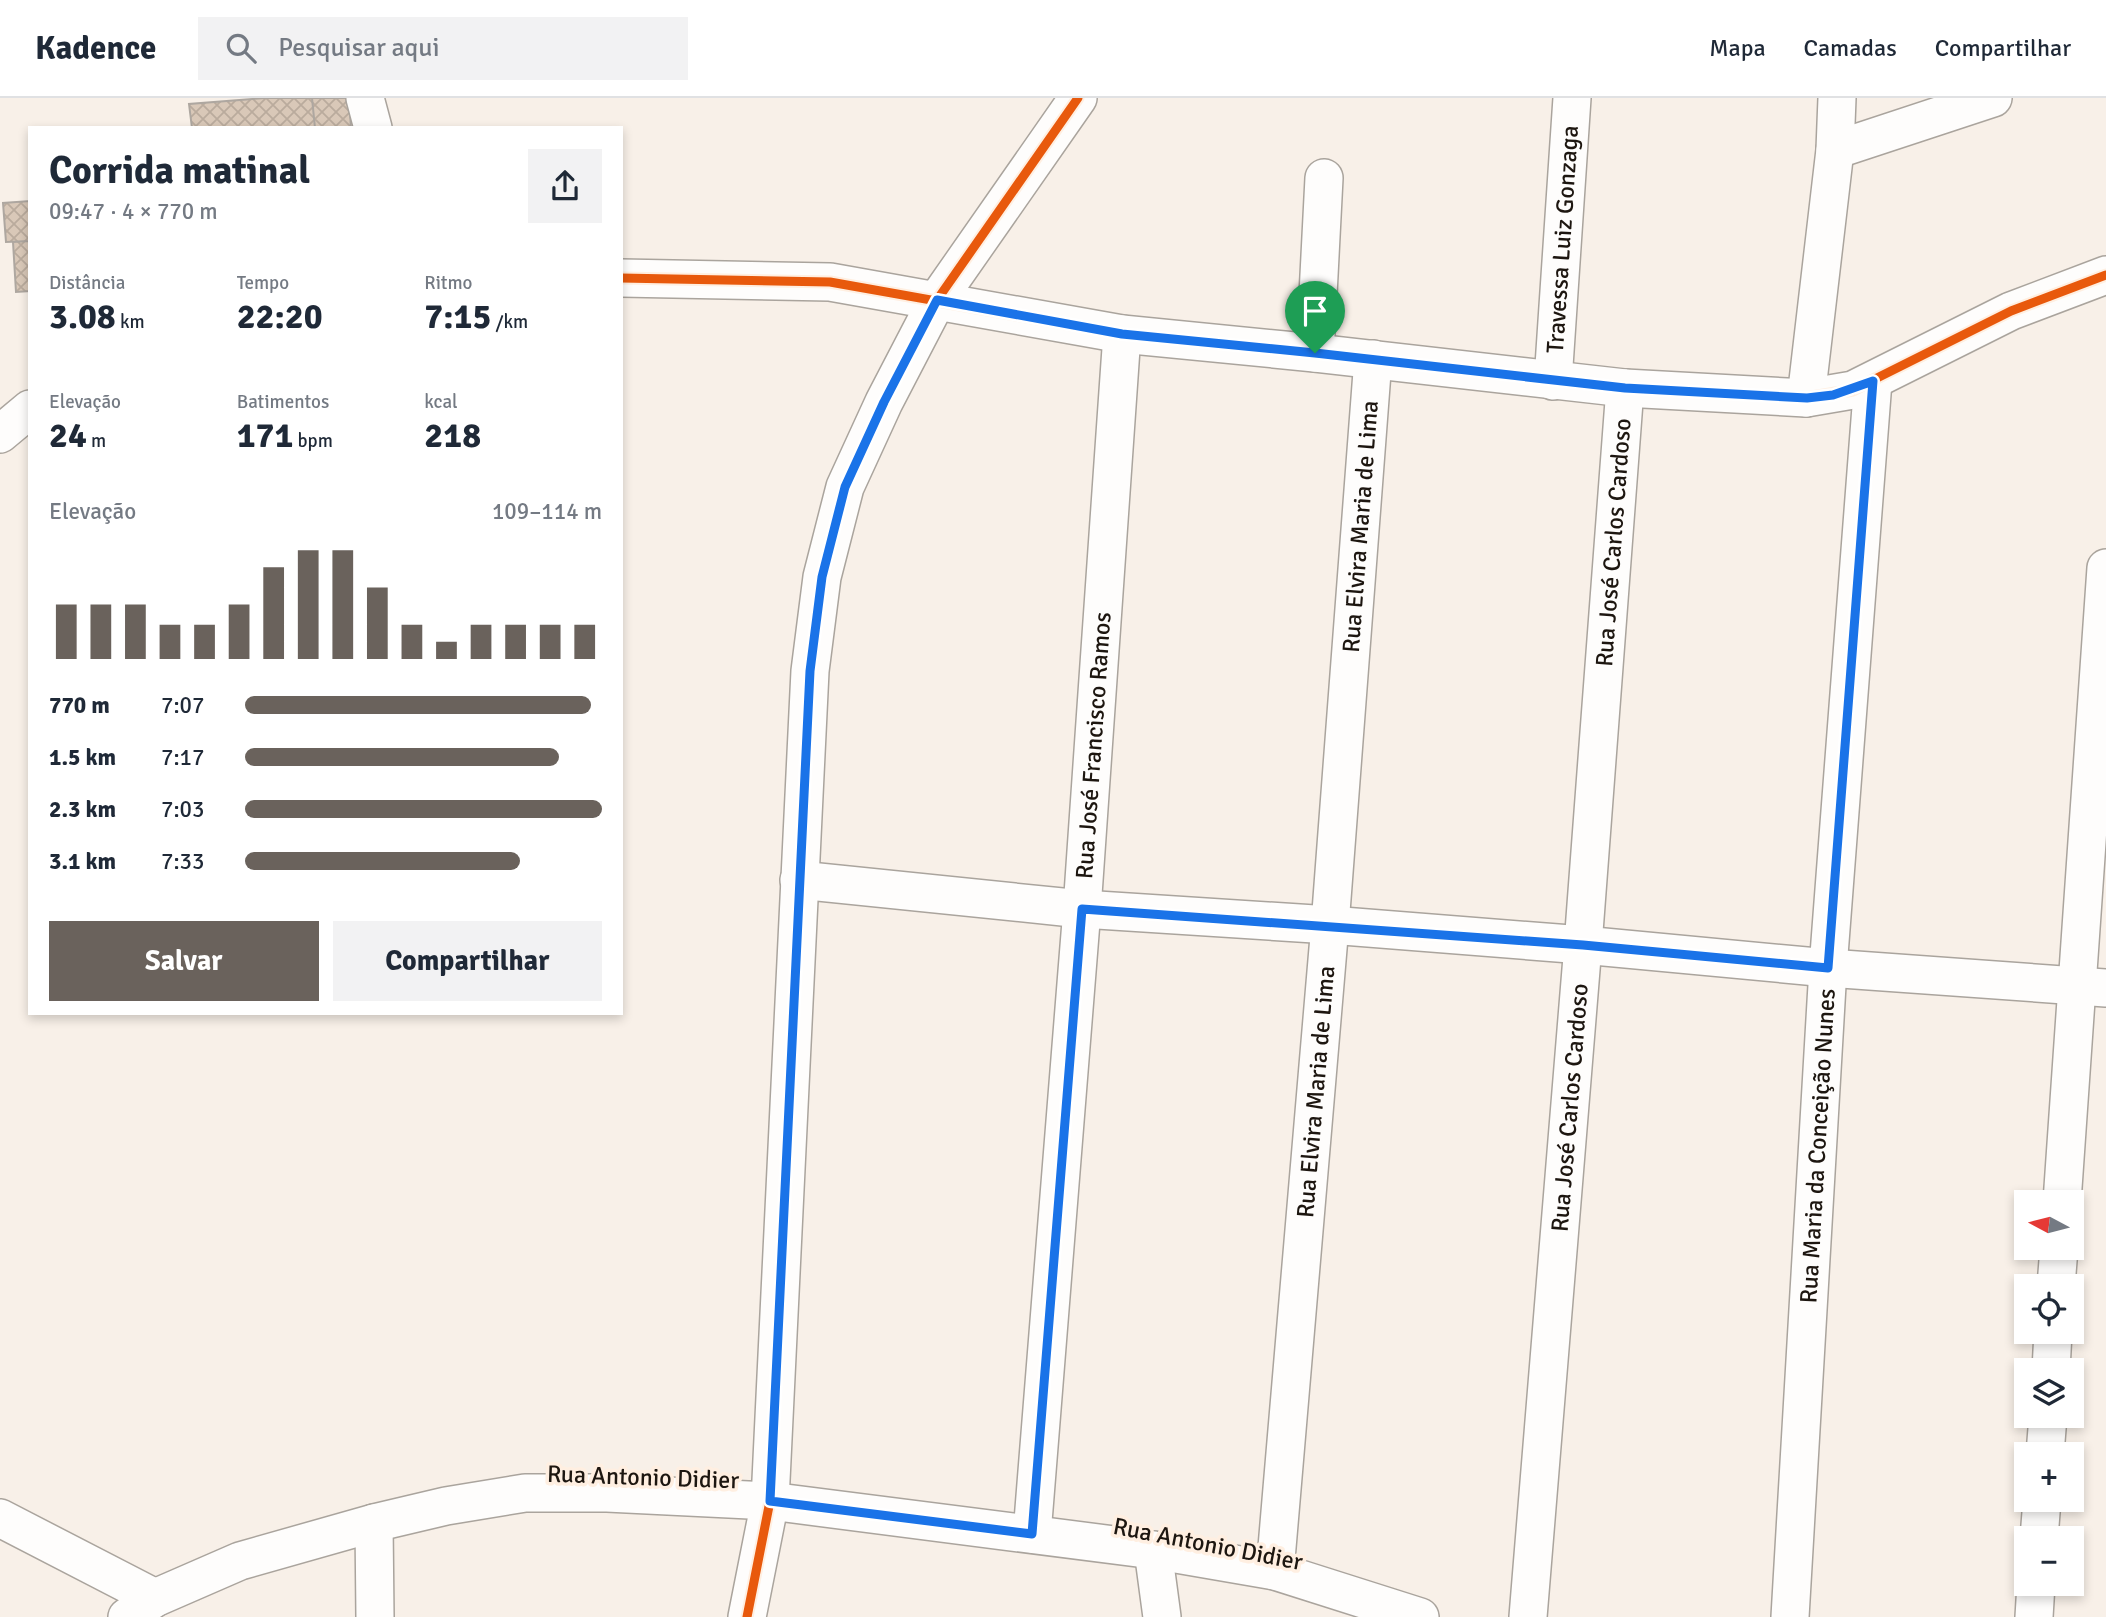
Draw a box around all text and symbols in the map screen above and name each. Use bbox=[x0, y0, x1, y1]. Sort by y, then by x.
search box bbox=[198, 17, 688, 80]
text: Kadence bbox=[35, 28, 156, 69]
icon: search bbox=[222, 29, 260, 67]
text: Pesquisar aqui bbox=[278, 32, 439, 64]
text: Mapa bbox=[1709, 33, 1766, 63]
text: Camadas bbox=[1804, 33, 1897, 63]
text: Compartilhar bbox=[1935, 33, 2071, 63]
street label: Travessa Luiz Gonzaga bbox=[1540, 124, 1585, 354]
text: Corrida matinal bbox=[49, 147, 310, 194]
button: share bbox=[528, 149, 602, 223]
text: 09:47 · 4 × 770 m bbox=[49, 197, 218, 226]
text: Distância bbox=[49, 271, 125, 295]
text: Tempo bbox=[237, 271, 289, 295]
text: Ritmo bbox=[424, 271, 472, 295]
pin bbox=[1285, 281, 1345, 353]
icon: arrive bbox=[1296, 292, 1334, 330]
text: 3.08 bbox=[49, 295, 116, 338]
text: 22:20 bbox=[237, 295, 323, 338]
text: 7:15 bbox=[424, 295, 491, 338]
text: km bbox=[116, 310, 145, 334]
text: /km bbox=[491, 310, 528, 334]
text: Elevação bbox=[49, 390, 121, 414]
text: Batimentos bbox=[237, 390, 329, 414]
text: kcal bbox=[424, 390, 458, 414]
street label: Rua Elvira Maria de Lima bbox=[1336, 399, 1385, 654]
text: 24 bbox=[49, 414, 87, 457]
text: 171 bbox=[237, 414, 293, 457]
text: 218 bbox=[424, 414, 481, 457]
street label: Rua José Carlos Cardoso bbox=[1589, 417, 1638, 668]
text: m bbox=[87, 429, 106, 453]
text: bpm bbox=[293, 429, 333, 453]
text: Elevação bbox=[49, 497, 136, 526]
text: 109–114 m bbox=[492, 497, 602, 526]
street label: Rua José Francisco Ramos bbox=[1069, 611, 1118, 880]
text: 770 m bbox=[49, 691, 110, 720]
text: 7:07 bbox=[161, 691, 204, 720]
text: 1.5 km bbox=[49, 743, 116, 772]
text: 7:17 bbox=[161, 743, 204, 772]
text: 2.3 km bbox=[49, 795, 116, 824]
text: 7:03 bbox=[161, 795, 204, 824]
text: 3.1 km bbox=[49, 847, 116, 876]
text: 7:33 bbox=[161, 847, 204, 876]
button: Salvar bbox=[49, 921, 319, 1001]
button: Compartilhar bbox=[333, 921, 602, 1001]
street label: Rua Elvira Maria de Lima bbox=[1290, 964, 1341, 1219]
street label: Rua José Carlos Cardoso bbox=[1545, 982, 1595, 1233]
street label: Rua Maria da Conceição Nunes bbox=[1793, 988, 1842, 1304]
north arrow bbox=[2014, 1190, 2084, 1260]
map controls bbox=[2014, 1190, 2084, 1596]
button: locate bbox=[2014, 1274, 2084, 1344]
button: layers bbox=[2014, 1358, 2084, 1428]
button: + bbox=[2014, 1442, 2084, 1512]
street label: Rua Antonio Didier bbox=[546, 1459, 740, 1495]
street label: Rua Antonio Didier bbox=[1111, 1511, 1305, 1577]
button: − bbox=[2014, 1526, 2084, 1596]

